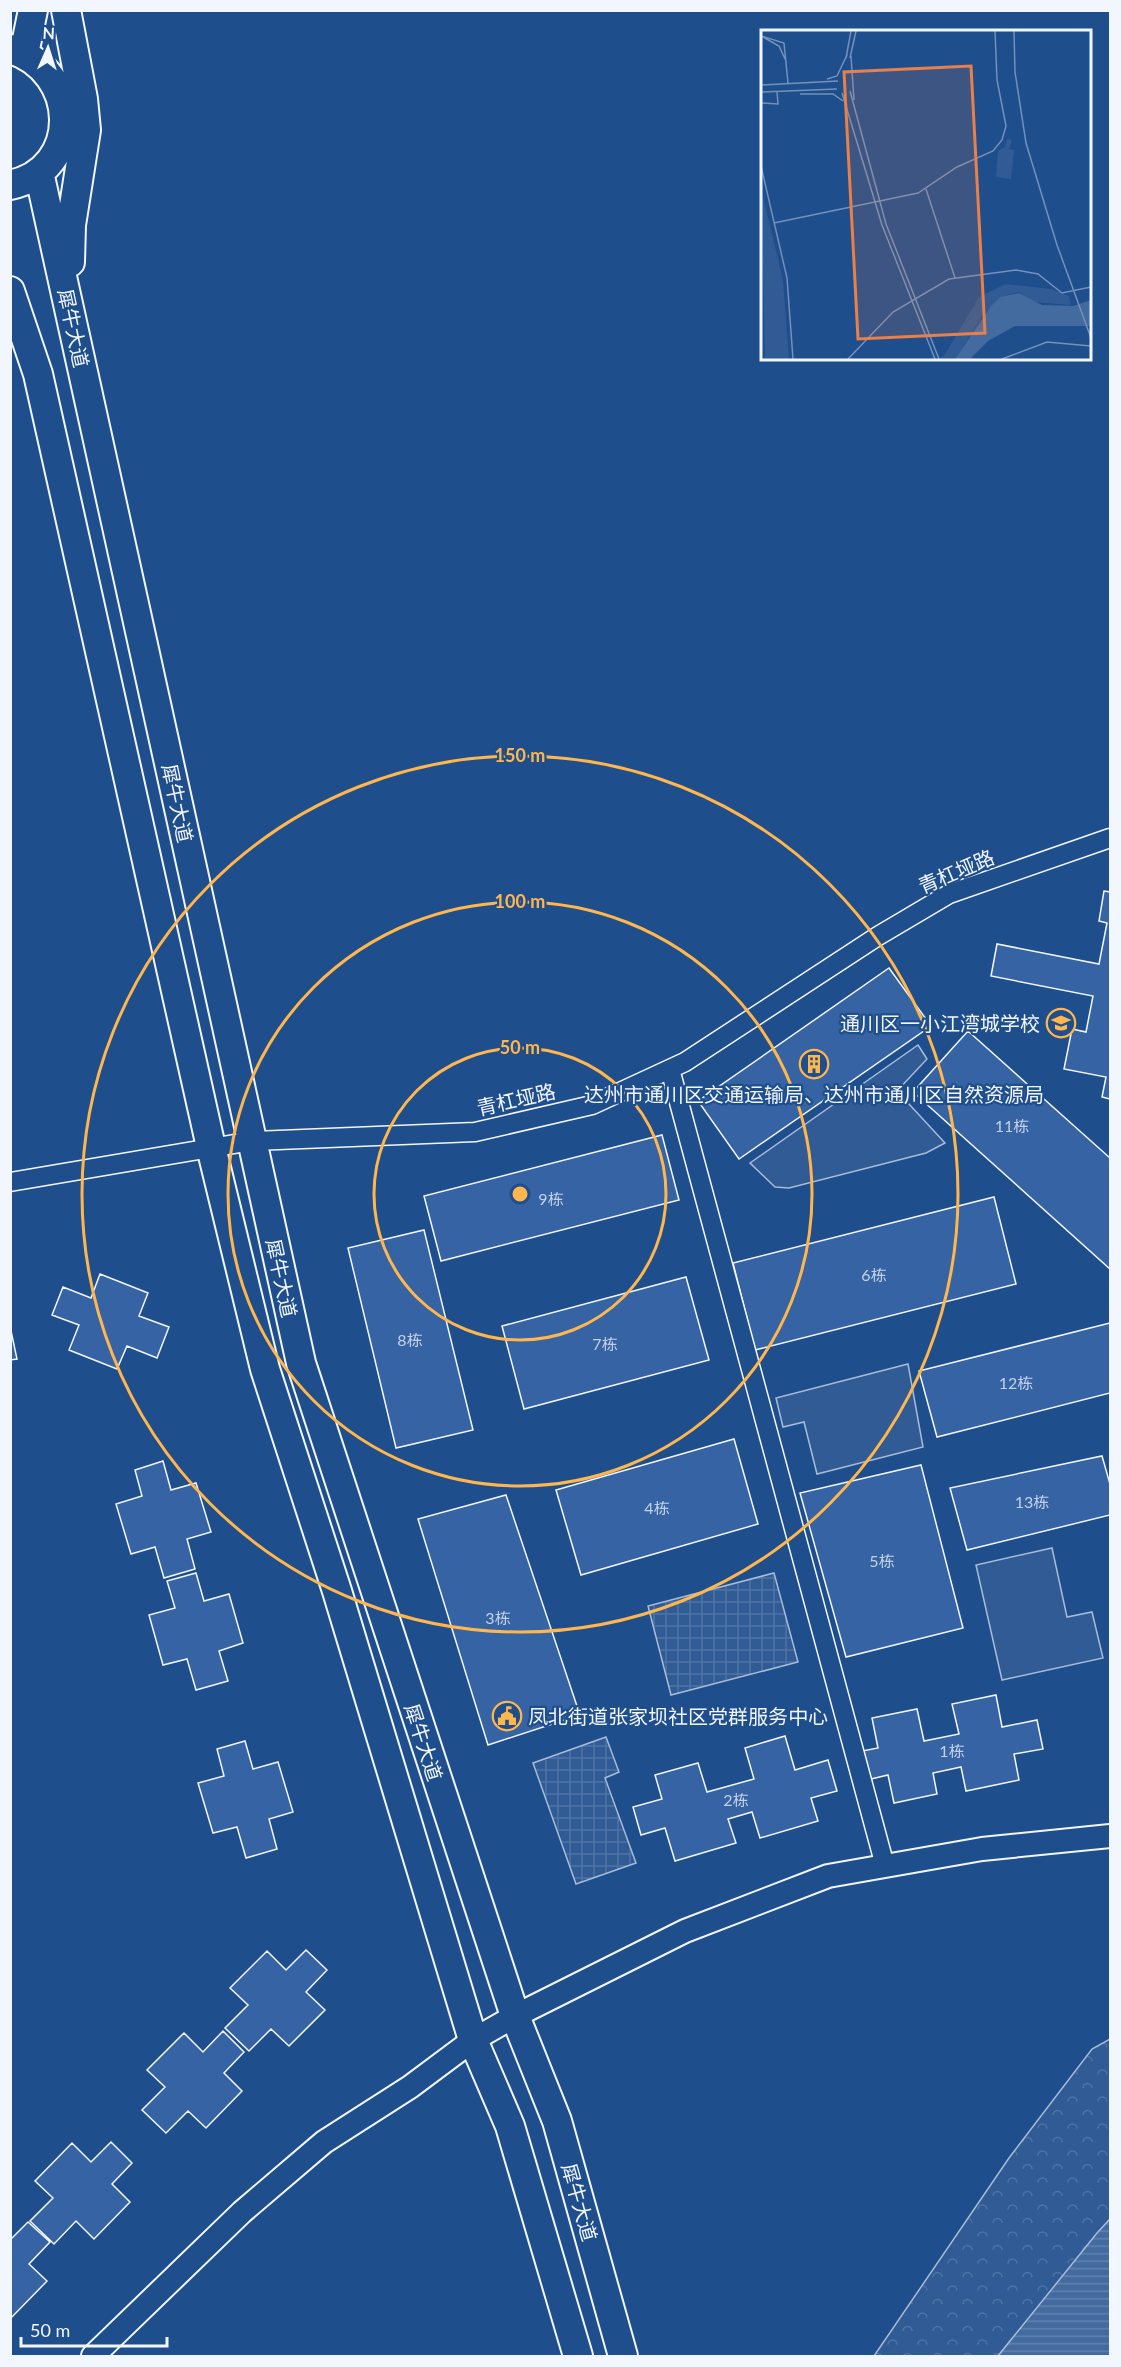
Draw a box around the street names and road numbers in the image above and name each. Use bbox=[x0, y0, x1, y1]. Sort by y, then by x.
street label: 犀牛大道 bbox=[54, 286, 94, 370]
street label: 犀牛大道 bbox=[158, 761, 198, 845]
street label: 青杠垭路 bbox=[914, 844, 998, 898]
street label: 青杠垭路 bbox=[474, 1078, 558, 1120]
street label: 犀牛大道 bbox=[262, 1236, 302, 1320]
street label: 犀牛大道 bbox=[400, 1700, 448, 1784]
street label: 犀牛大道 bbox=[557, 2160, 603, 2244]

